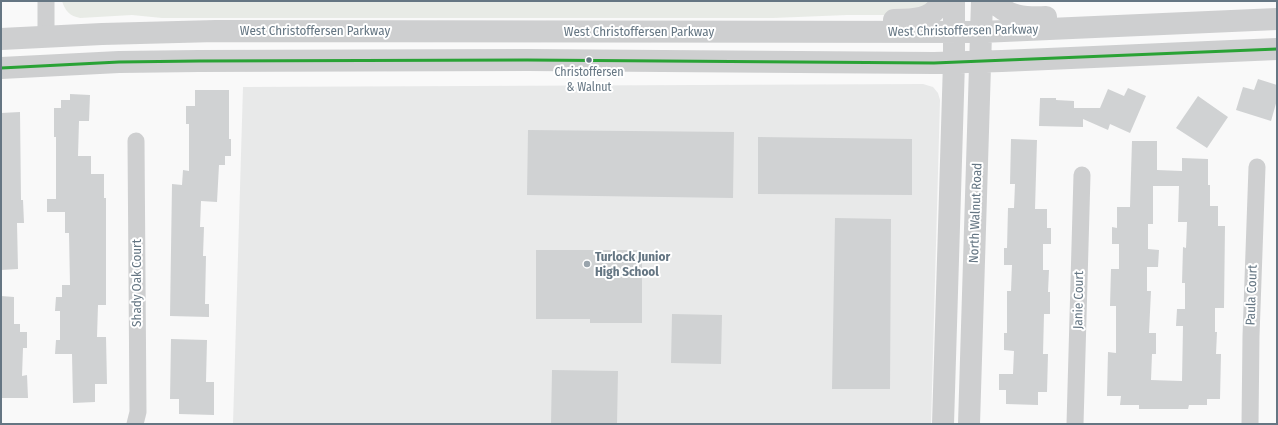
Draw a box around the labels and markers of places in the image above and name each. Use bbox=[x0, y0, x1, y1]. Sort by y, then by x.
marker: Christoffersen & Walnut bbox=[584, 55, 594, 65]
place label: Christoffersen & Walnut bbox=[554, 66, 624, 94]
place label: Turlock Junior High School bbox=[595, 249, 670, 280]
marker: Turlock Junior High School bbox=[582, 259, 592, 269]

